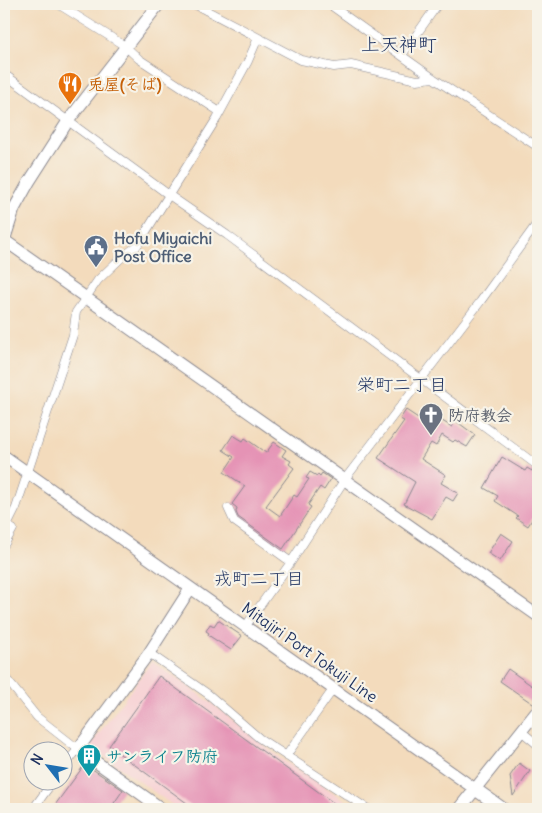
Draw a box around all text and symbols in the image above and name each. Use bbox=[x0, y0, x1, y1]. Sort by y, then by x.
district label: 上天神町 bbox=[361, 32, 437, 56]
restaurant icon: 兎屋(そば) bbox=[57, 71, 83, 105]
place label: 兎屋(そば) bbox=[88, 74, 162, 95]
place label: Hofu Miyaichi Post Office bbox=[114, 228, 212, 266]
public building icon: Hofu Miyaichi Post Office bbox=[83, 234, 109, 268]
district label: 栄町二丁目 bbox=[357, 373, 447, 396]
church icon: 防府教会 bbox=[418, 402, 444, 436]
place label: 防府教会 bbox=[448, 405, 512, 425]
district label: 戎町二丁目 bbox=[214, 567, 304, 590]
street label: Mitajiri Port Tokuji Line bbox=[238, 598, 382, 706]
north arrow bbox=[22, 740, 72, 790]
building icon: サンライフ防府 bbox=[76, 743, 102, 777]
place label: サンライフ防府 bbox=[106, 746, 218, 766]
text: N bbox=[27, 751, 47, 768]

